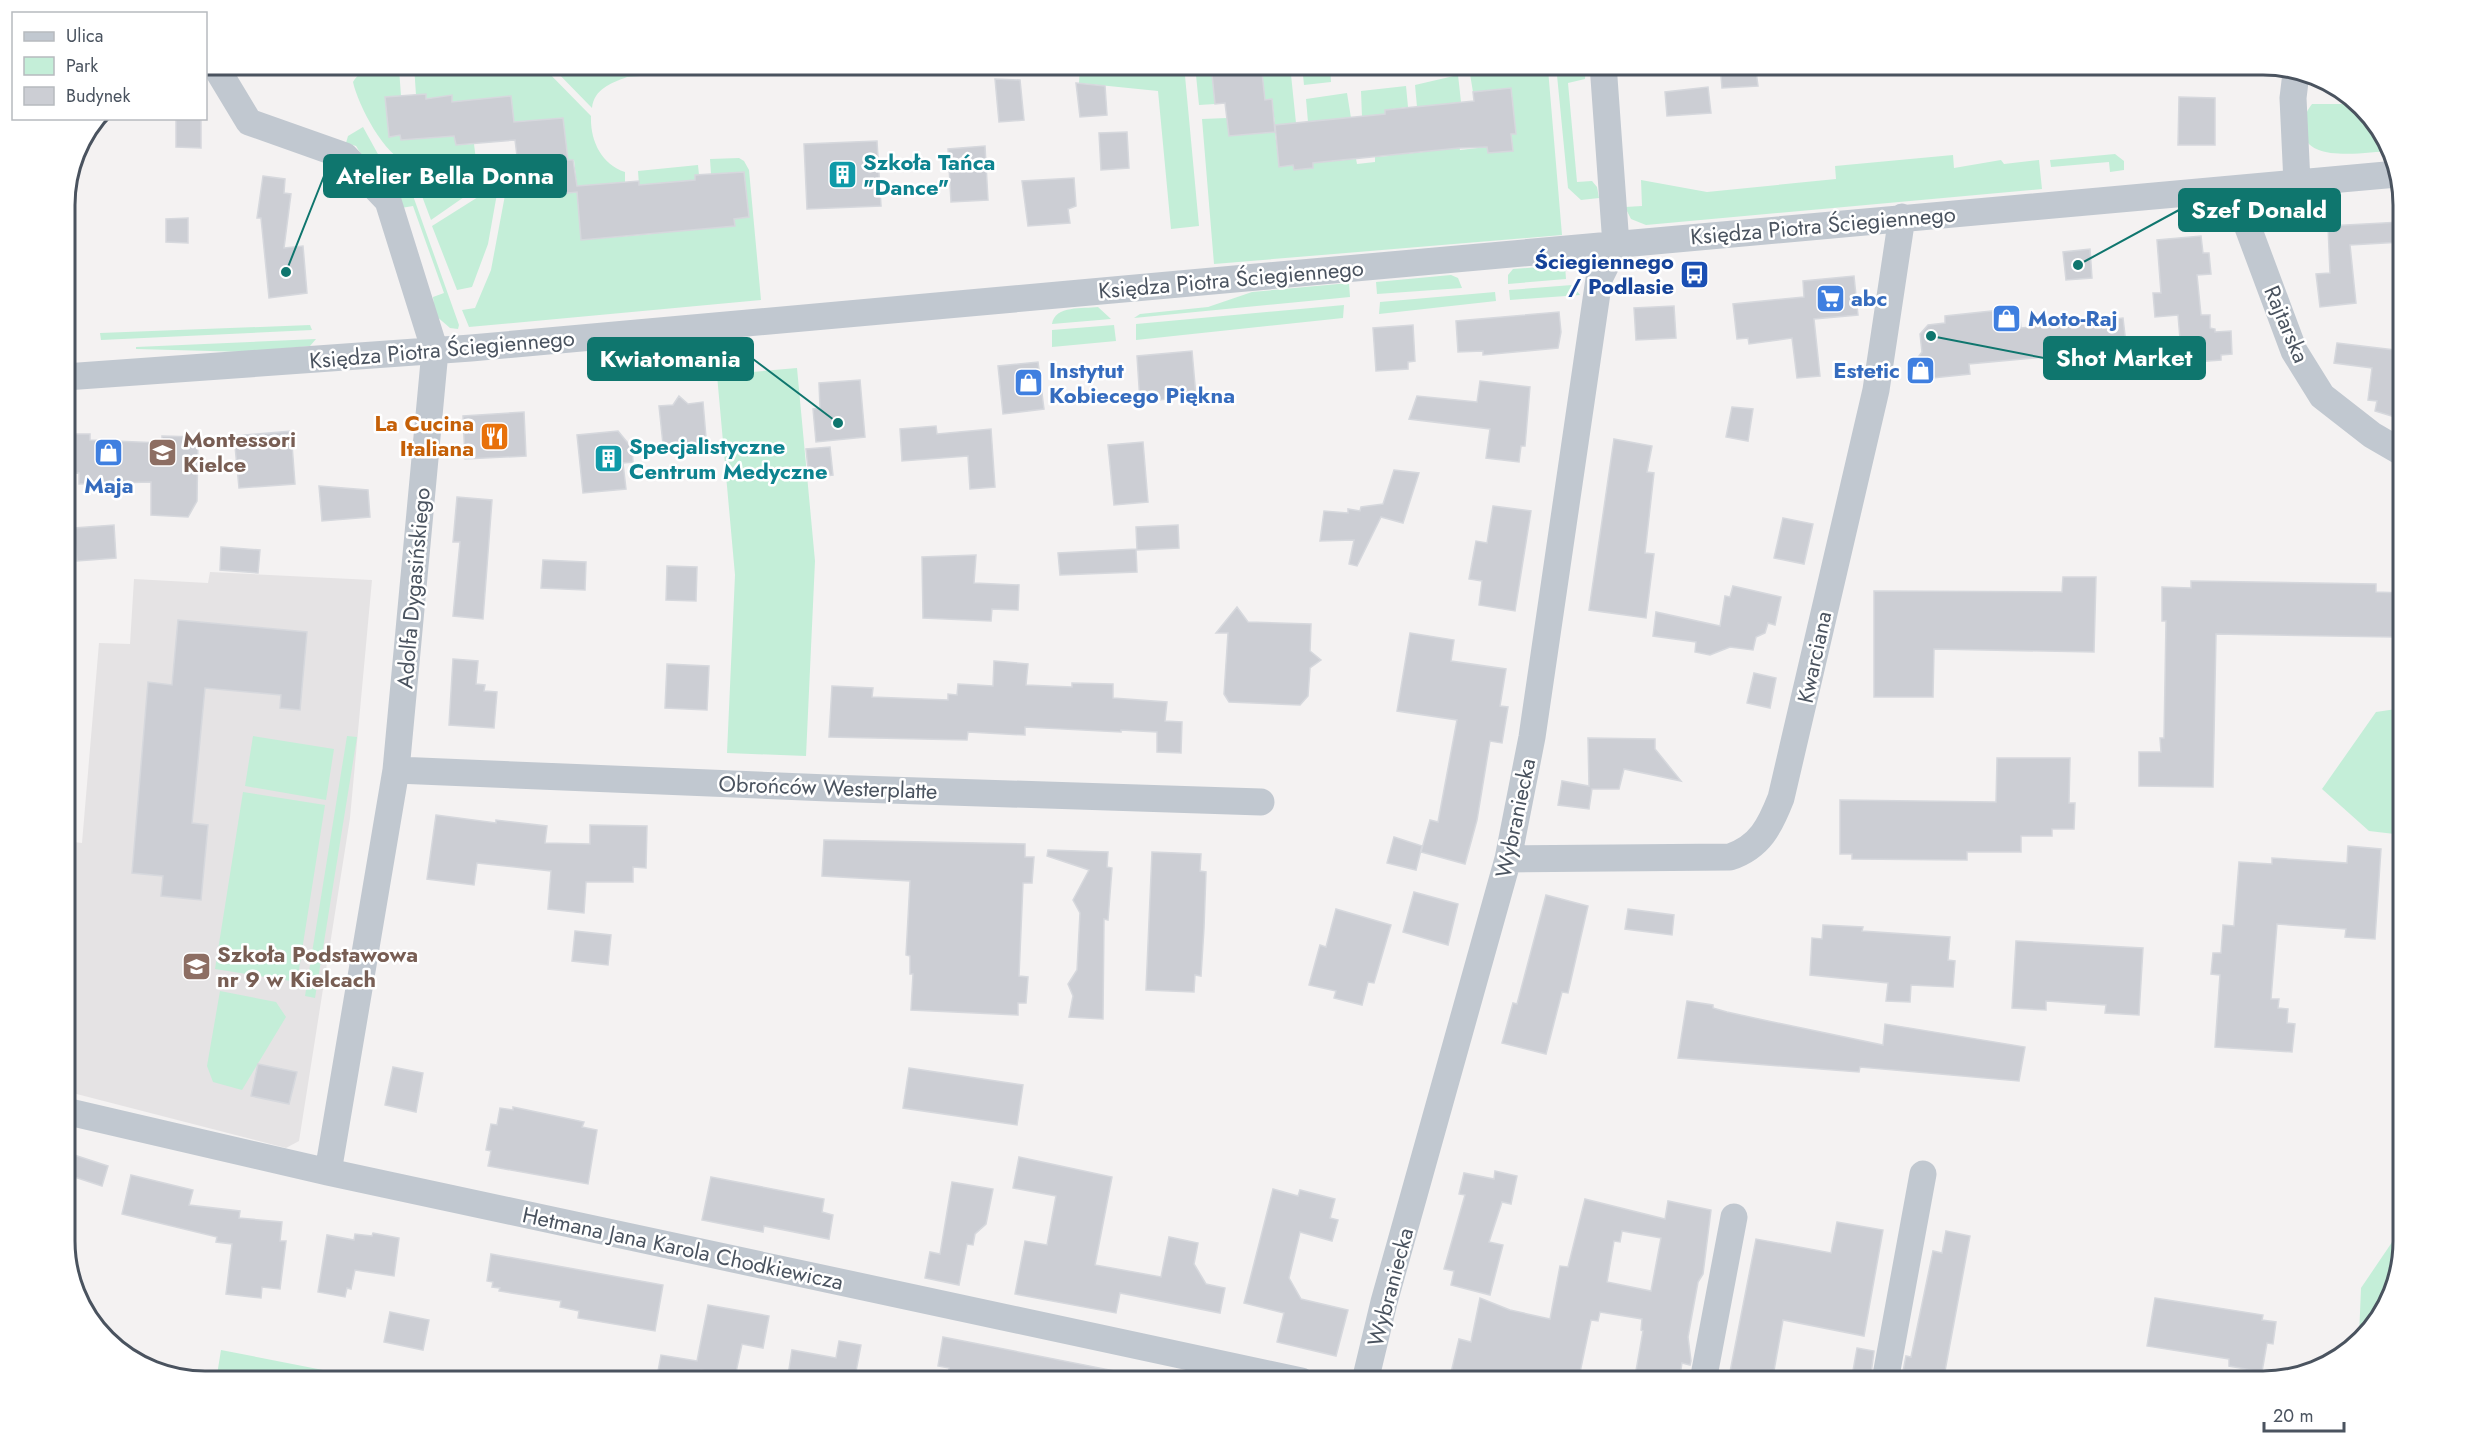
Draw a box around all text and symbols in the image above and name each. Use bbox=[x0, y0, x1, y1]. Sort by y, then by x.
legend bbox=[12, 12, 207, 120]
text: Ulica bbox=[66, 23, 103, 49]
text: Park bbox=[66, 53, 98, 79]
text: Budynek bbox=[66, 83, 130, 109]
place label: Szkoła Tańca "Dance" bbox=[863, 146, 995, 203]
callout: Atelier Bella Donna bbox=[324, 155, 566, 197]
text: Atelier Bella Donna bbox=[335, 158, 554, 193]
building icon: Szkoła Tańca "Dance" bbox=[826, 159, 858, 191]
callout: Szef Donald bbox=[2179, 189, 2340, 231]
text: Szef Donald bbox=[2191, 192, 2327, 227]
street label: Księdza Piotra Ściegiennego bbox=[1689, 197, 1957, 253]
place label: Ściegiennego / Podlasie bbox=[1534, 245, 1674, 302]
street label: Księdza Piotra Ściegiennego bbox=[1097, 251, 1365, 307]
bus stop icon: Ściegiennego / Podlasie bbox=[1679, 258, 1711, 290]
street label: Rajtarska bbox=[2256, 280, 2318, 368]
supermarket icon: abc bbox=[1814, 282, 1846, 314]
place label: abc bbox=[1851, 282, 1887, 314]
shop icon: Moto-Raj bbox=[1991, 302, 2023, 334]
place label: Moto-Raj bbox=[2028, 302, 2118, 334]
street label: Księdza Piotra Ściegiennego bbox=[308, 321, 576, 377]
callout: Shot Market bbox=[2044, 337, 2205, 379]
callout: Kwiatomania bbox=[588, 338, 753, 380]
text: Shot Market bbox=[2056, 340, 2193, 375]
text: Kwiatomania bbox=[599, 341, 741, 376]
place label: Instytut Kobiecego Piękna bbox=[1049, 354, 1235, 411]
place label: Estetic bbox=[1833, 354, 1900, 386]
shop icon: Estetic bbox=[1905, 354, 1937, 386]
shop icon: Instytut Kobiecego Piękna bbox=[1012, 367, 1044, 399]
place label: La Cucina Italiana bbox=[374, 407, 474, 464]
restaurant icon: La Cucina Italiana bbox=[479, 420, 511, 452]
place label: Montessori Kielce bbox=[183, 423, 296, 480]
place label: Specjalistyczne Centrum Medyczne bbox=[629, 430, 828, 487]
school or university icon: Montessori Kielce bbox=[146, 436, 178, 468]
shop icon: Maja bbox=[93, 437, 125, 469]
building icon: Specjalistyczne Centrum Medyczne bbox=[592, 443, 624, 475]
place label: Maja bbox=[84, 469, 134, 501]
street label: Adolfa Dygasińskiego bbox=[388, 486, 438, 690]
street label: Kwarciana bbox=[1789, 608, 1839, 706]
street label: Wybraniecka bbox=[1487, 755, 1543, 881]
street label: Obrońców Westerplatte bbox=[718, 767, 938, 807]
place label: Szkoła Podstawowa nr 9 w Kielcach bbox=[217, 938, 418, 995]
school or university icon: Szkoła Podstawowa nr 9 w Kielcach bbox=[180, 951, 212, 983]
street label: Hetmana Jana Karola Chodkiewicza bbox=[520, 1198, 846, 1298]
street label: Wybraniecka bbox=[1359, 1224, 1421, 1350]
scale bar bbox=[2264, 1395, 2344, 1433]
text: 20 m bbox=[2273, 1403, 2313, 1429]

